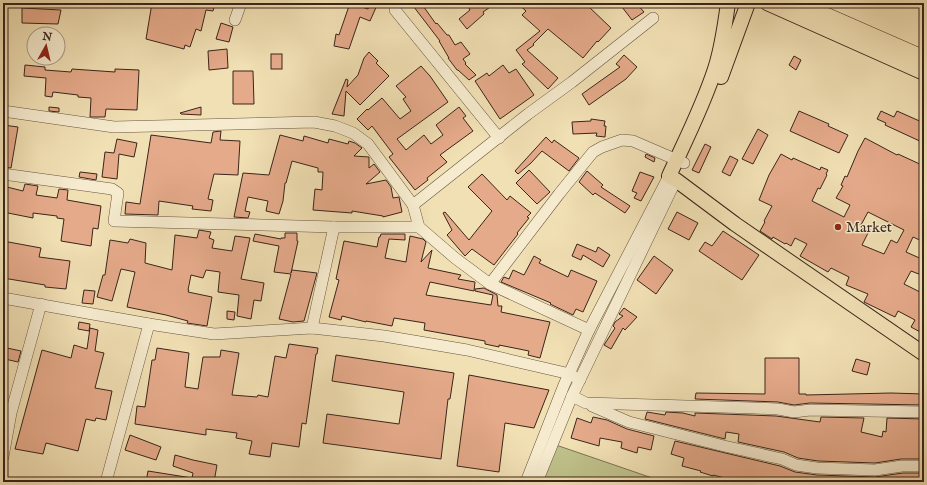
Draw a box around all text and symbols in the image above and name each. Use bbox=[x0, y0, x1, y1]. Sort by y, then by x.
north arrow bbox=[26, 26, 66, 66]
text: N bbox=[41, 29, 53, 45]
place label: Market bbox=[846, 218, 892, 237]
marker: Market bbox=[833, 222, 843, 232]

